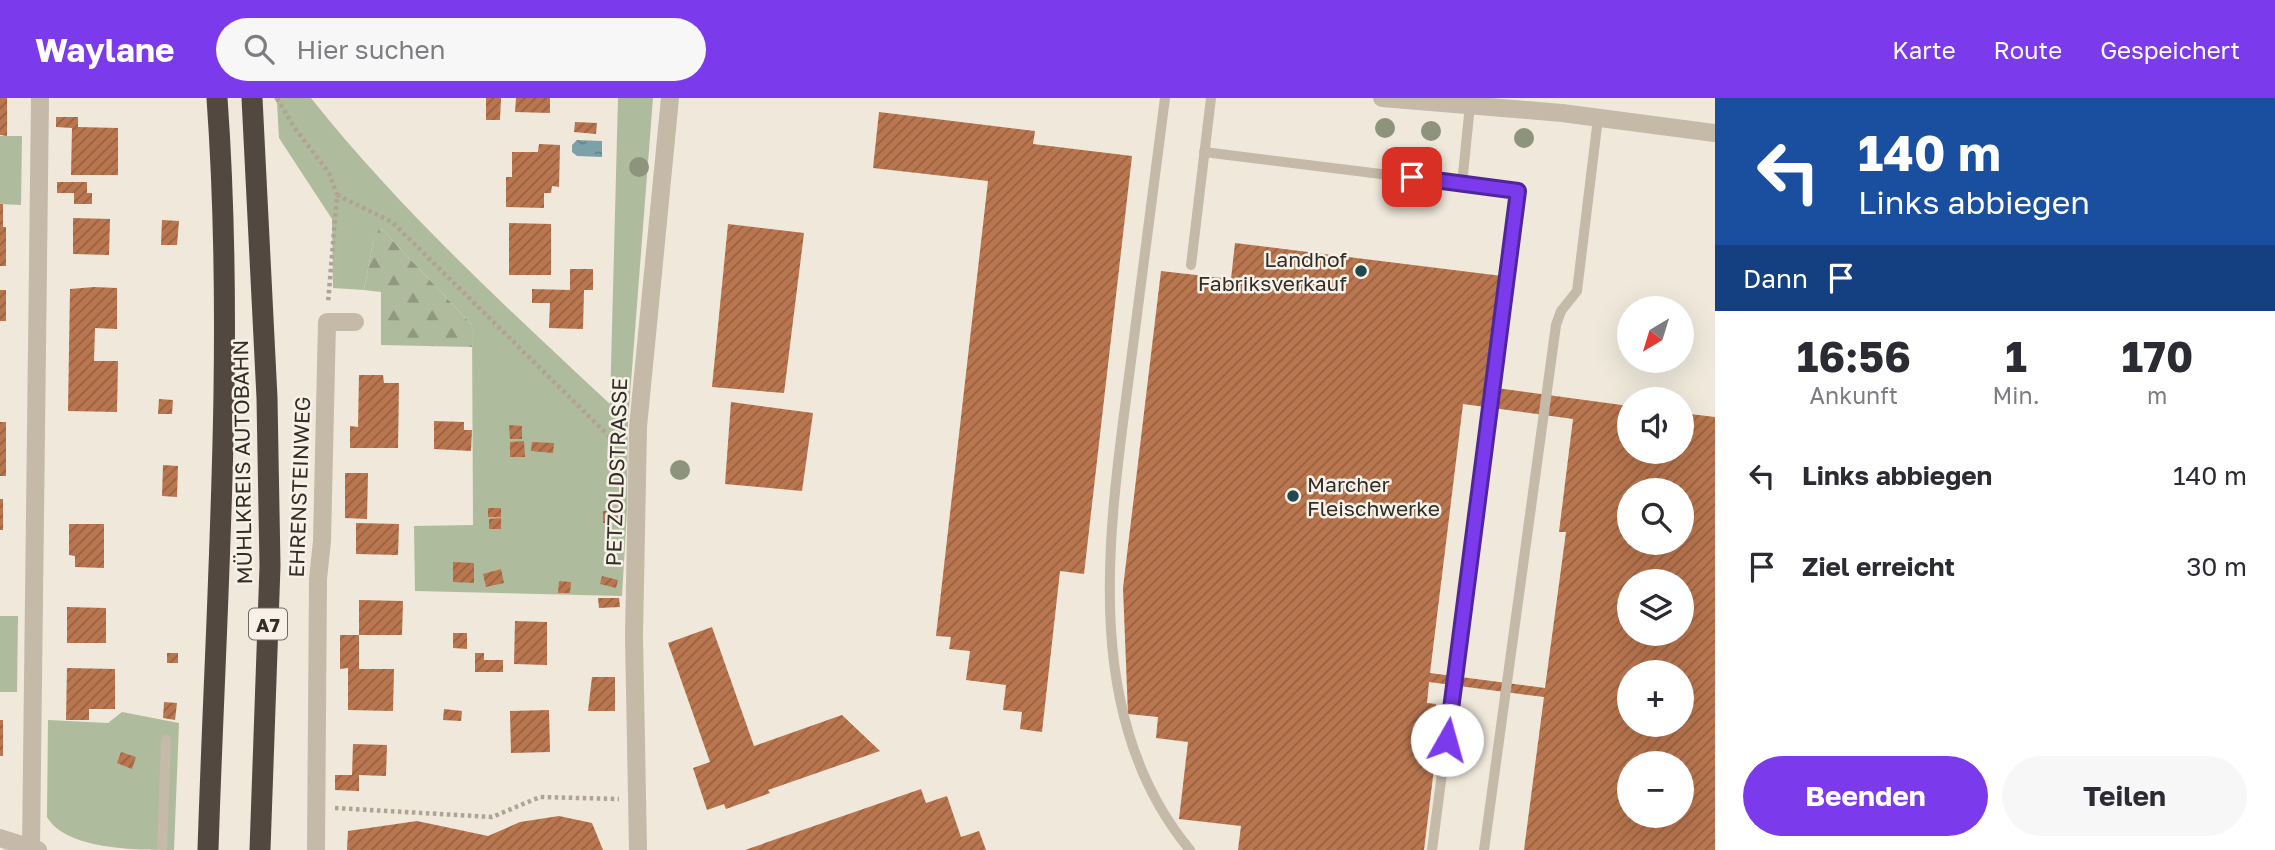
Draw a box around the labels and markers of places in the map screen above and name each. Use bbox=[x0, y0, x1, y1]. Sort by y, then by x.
pin bbox=[1382, 147, 1442, 207]
place label: Landhof Fabriksverkauf bbox=[1198, 246, 1347, 296]
marker: Landhof Fabriksverkauf bbox=[1353, 263, 1369, 279]
place label: Marcher Fleischwerke bbox=[1307, 471, 1440, 521]
marker: Marcher Fleischwerke bbox=[1285, 488, 1301, 504]

